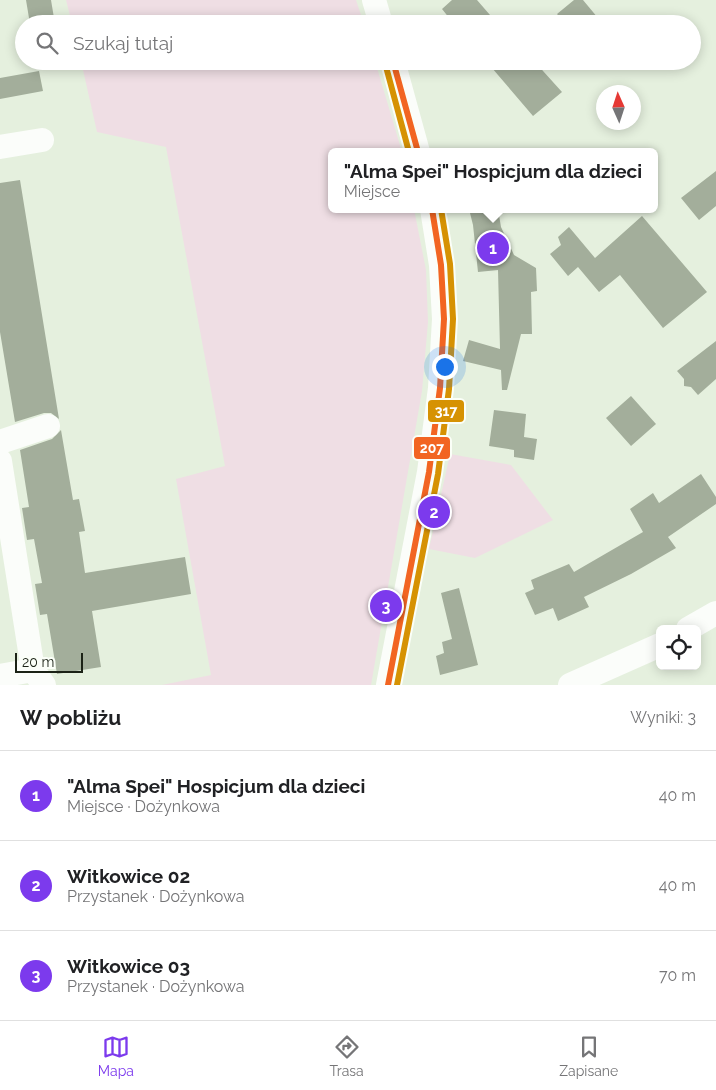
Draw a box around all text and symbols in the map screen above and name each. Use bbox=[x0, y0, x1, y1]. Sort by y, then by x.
search box bbox=[15, 15, 701, 70]
icon: search bbox=[33, 29, 61, 57]
text: Szukaj tutaj bbox=[73, 32, 173, 54]
north arrow bbox=[596, 85, 641, 130]
popup bbox=[328, 148, 658, 213]
text: "Alma Spei" Hospicjum dla dzieci bbox=[344, 160, 642, 182]
text: Miejsce bbox=[344, 182, 400, 201]
pin: 1 bbox=[477, 229, 509, 267]
your location bbox=[432, 354, 458, 380]
line badge: 317 bbox=[427, 399, 465, 423]
text: 317 bbox=[435, 403, 457, 419]
line badge: 207 bbox=[413, 436, 451, 460]
text: 207 bbox=[420, 440, 444, 456]
pin: 2 bbox=[418, 493, 450, 531]
pin: 3 bbox=[370, 587, 402, 625]
map controls bbox=[656, 625, 701, 670]
button: locate bbox=[656, 625, 701, 670]
scale bar bbox=[15, 650, 82, 673]
text: 20 m bbox=[22, 654, 54, 670]
text: W pobliżu bbox=[20, 705, 121, 730]
text: Wyniki: 3 bbox=[630, 708, 696, 727]
text: "Alma Spei" Hospicjum dla dzieci bbox=[67, 775, 365, 797]
text: 1 bbox=[32, 786, 40, 805]
text: 40 m bbox=[659, 786, 696, 805]
text: Miejsce · Dożynkowa bbox=[67, 797, 220, 816]
text: Witkowice 02 bbox=[67, 865, 190, 887]
text: 2 bbox=[31, 876, 41, 895]
text: 40 m bbox=[659, 876, 696, 895]
text: Przystanek · Dożynkowa bbox=[67, 887, 245, 906]
text: Witkowice 03 bbox=[67, 955, 190, 977]
text: 3 bbox=[32, 966, 40, 985]
text: 70 m bbox=[659, 966, 696, 985]
text: Przystanek · Dożynkowa bbox=[67, 977, 245, 996]
tab: Mapa bbox=[98, 1033, 134, 1079]
tab: Trasa bbox=[330, 1033, 364, 1079]
tab: Zapisane bbox=[559, 1033, 618, 1079]

